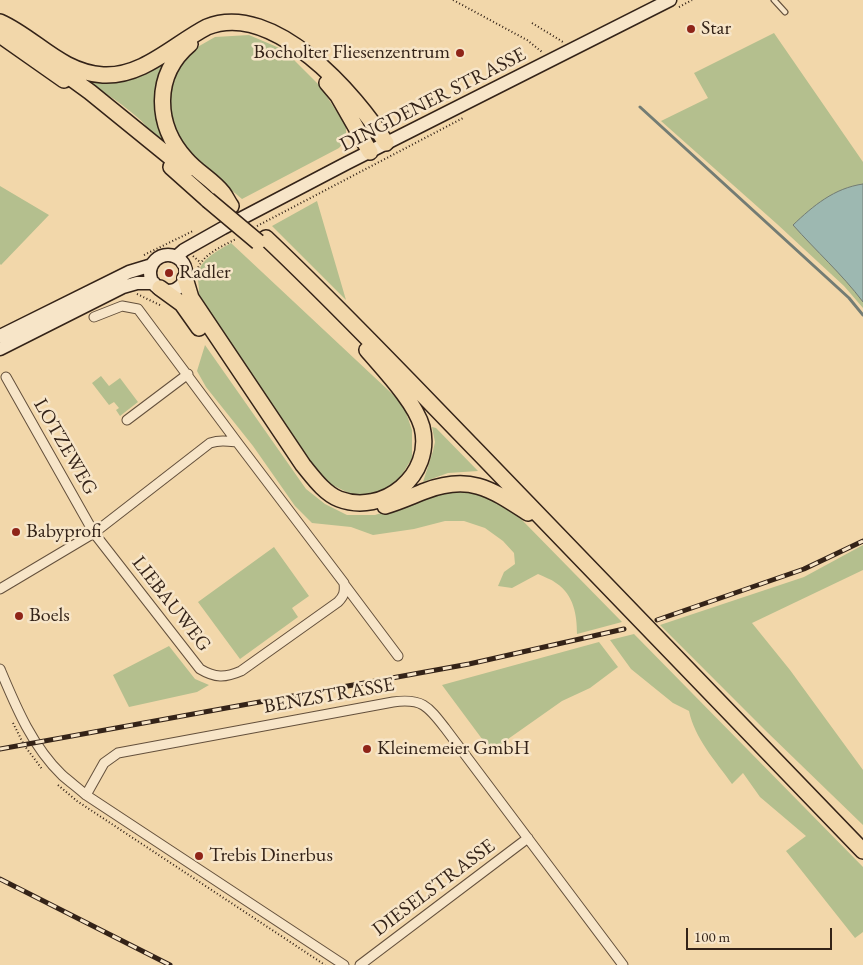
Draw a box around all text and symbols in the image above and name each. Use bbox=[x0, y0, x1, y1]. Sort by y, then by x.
place label: Star bbox=[701, 17, 731, 41]
marker: Star bbox=[685, 23, 697, 35]
place label: Bocholter Fliesenzentrum bbox=[253, 41, 450, 65]
street label: DINGDENER STRASSE bbox=[336, 43, 530, 157]
marker: Bocholter Fliesenzentrum bbox=[454, 47, 466, 59]
place label: Radler bbox=[179, 261, 231, 285]
marker: Radler bbox=[163, 267, 175, 279]
street label: LOTZEWEG bbox=[28, 394, 102, 500]
place label: Babyprofi bbox=[26, 520, 102, 544]
marker: Babyprofi bbox=[10, 526, 22, 538]
street label: LIEBAUWEG bbox=[126, 552, 216, 656]
place label: Boels bbox=[29, 604, 70, 628]
marker: Boels bbox=[13, 610, 25, 622]
street label: BENZSTRASSE bbox=[262, 673, 396, 719]
place label: Kleinemeier GmbH bbox=[377, 737, 530, 761]
marker: Kleinemeier GmbH bbox=[361, 743, 373, 755]
street label: DIESELSTRASSE bbox=[368, 834, 500, 942]
place label: Trebis Dinerbus bbox=[209, 844, 333, 868]
marker: Trebis Dinerbus bbox=[193, 850, 205, 862]
scale bar bbox=[688, 918, 834, 950]
text: 100 m bbox=[694, 927, 730, 946]

